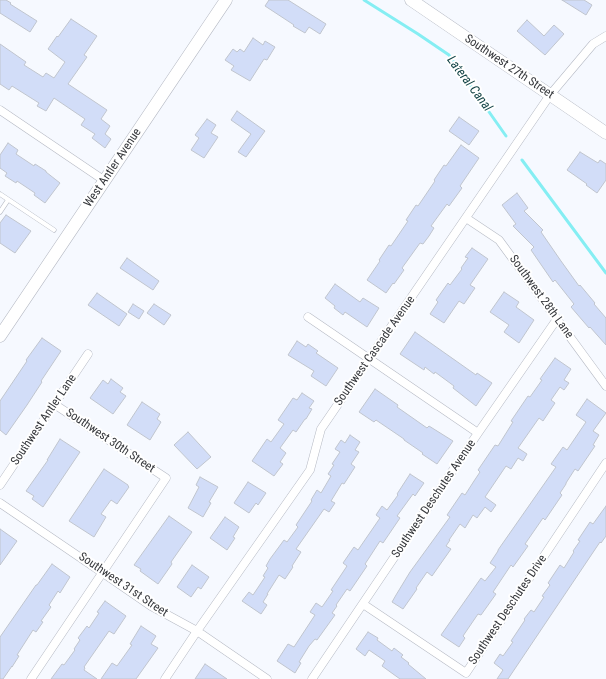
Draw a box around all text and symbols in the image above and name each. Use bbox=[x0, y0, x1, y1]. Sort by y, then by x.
street label: Southwest 27th Street bbox=[462, 32, 556, 102]
water label: Lateral Canal bbox=[443, 53, 495, 115]
street label: West Antler Avenue bbox=[81, 126, 145, 210]
street label: Southwest 28th Lane bbox=[506, 253, 576, 341]
street label: Southwest Cascade Avenue bbox=[332, 293, 418, 409]
street label: Southwest Antler Lane bbox=[8, 372, 80, 468]
street label: Southwest 30th Street bbox=[63, 406, 157, 476]
street label: Southwest Deschutes Avenue bbox=[389, 437, 479, 561]
street label: Southwest 31st Street bbox=[76, 550, 170, 620]
street label: Southwest Deschutes Drive bbox=[466, 552, 550, 668]

